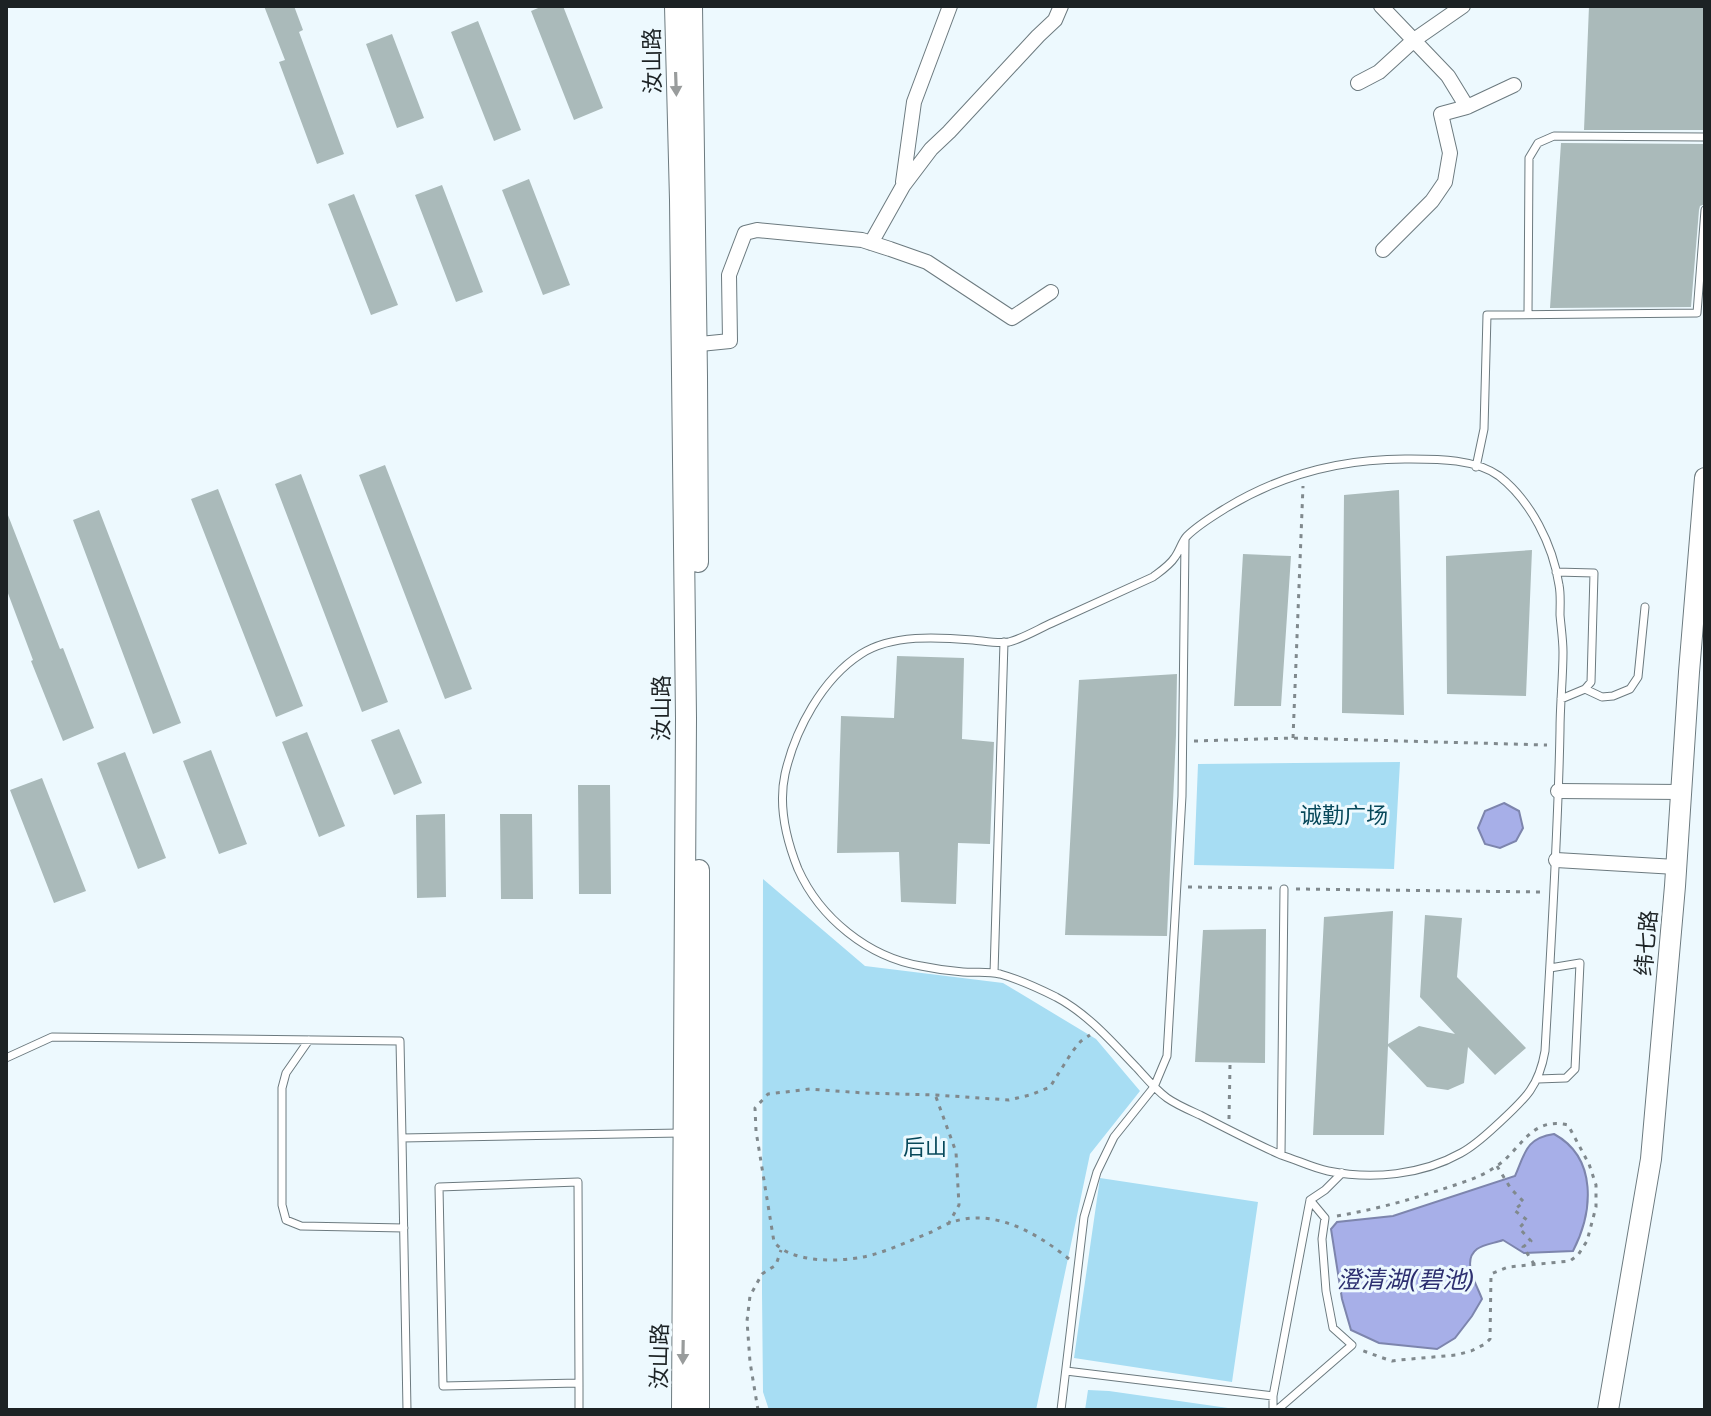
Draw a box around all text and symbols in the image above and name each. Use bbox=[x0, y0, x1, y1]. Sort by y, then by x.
street label: 汝山路 bbox=[639, 28, 666, 94]
one-way arrow bbox=[670, 72, 683, 97]
street label: 汝山路 bbox=[649, 675, 674, 741]
park label: 诚勤广场 bbox=[1300, 803, 1388, 828]
street label: 纬七路 bbox=[1631, 909, 1662, 977]
park label: 后山 bbox=[903, 1135, 947, 1160]
water label: 澄清湖(碧池) bbox=[1337, 1266, 1475, 1294]
street label: 汝山路 bbox=[646, 1323, 673, 1389]
one-way arrow bbox=[677, 1340, 689, 1365]

